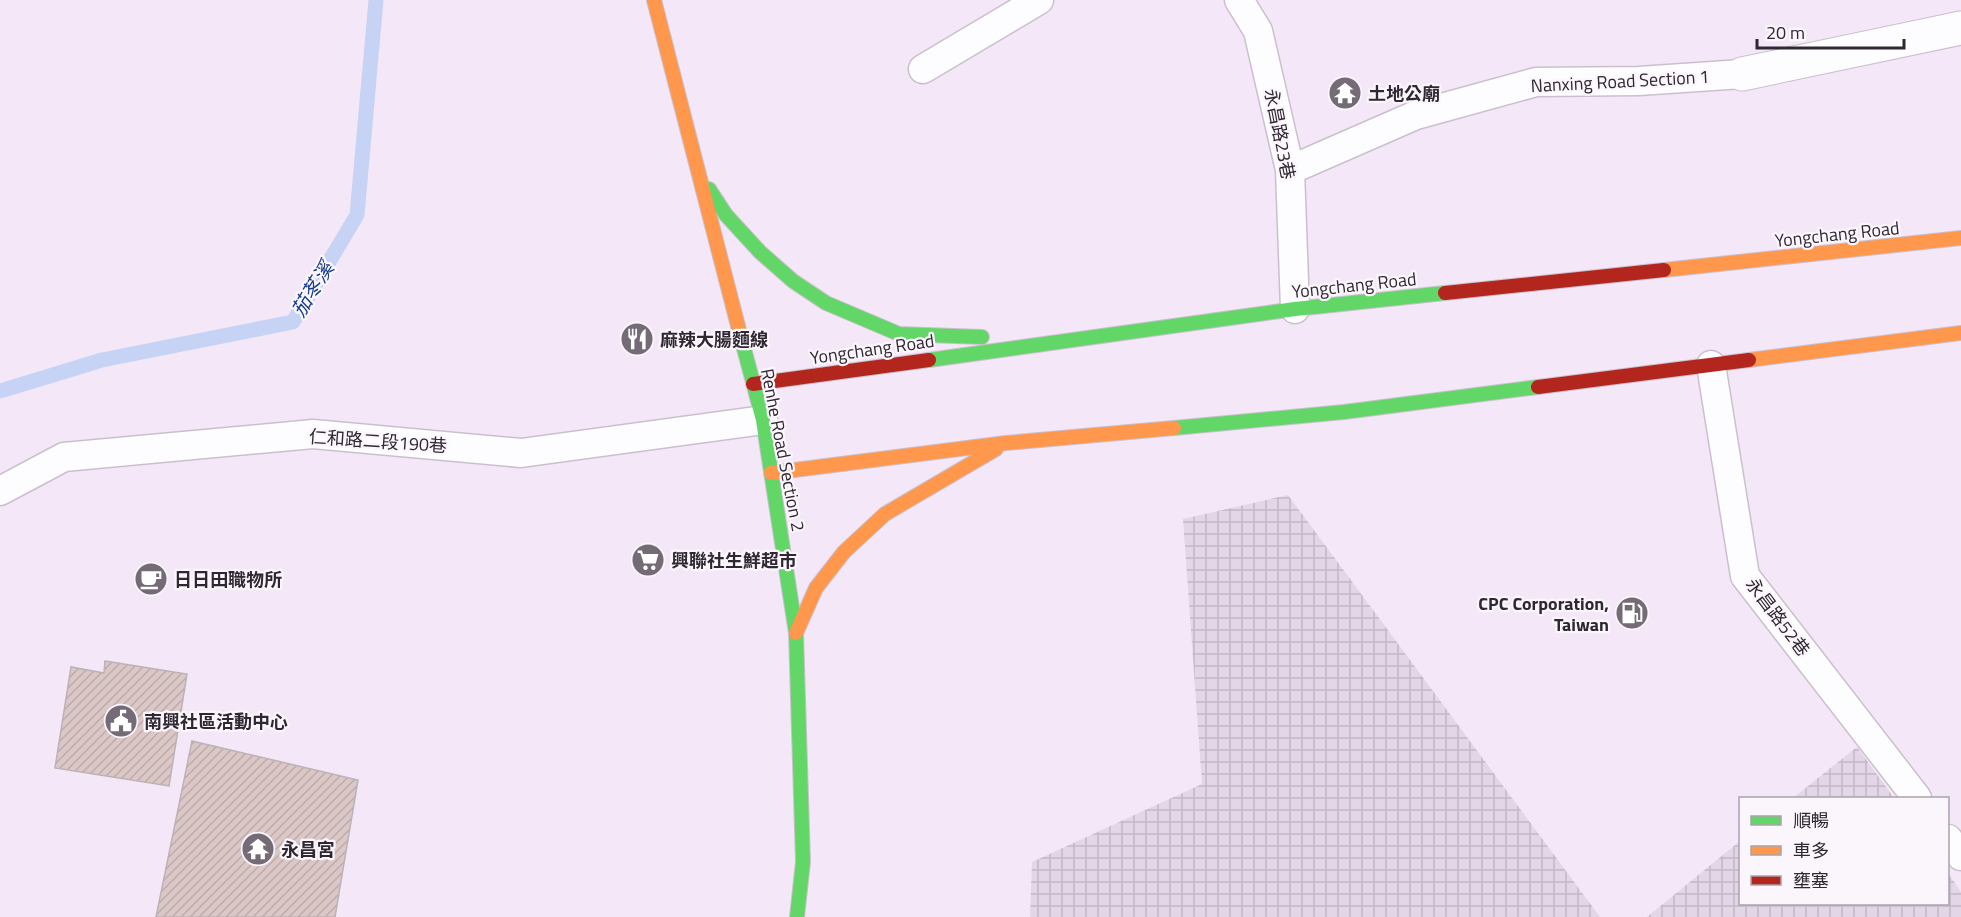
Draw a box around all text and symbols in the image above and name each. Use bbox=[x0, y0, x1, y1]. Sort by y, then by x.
scale bar bbox=[1757, 12, 1904, 50]
text: 20 m bbox=[1766, 19, 1805, 46]
street label: Nanxing Road Section 1 bbox=[1530, 63, 1710, 99]
temple icon: 土地公廟 bbox=[1327, 75, 1363, 111]
place label: 土地公廟 bbox=[1368, 80, 1440, 107]
street label: 永昌路23巷 bbox=[1258, 86, 1302, 182]
street label: Yongchang Road bbox=[1773, 214, 1901, 254]
water label: 茄苳溪 bbox=[283, 253, 343, 323]
street label: Yongchang Road bbox=[1290, 265, 1418, 305]
restaurant icon: 麻辣大腸麵線 bbox=[619, 321, 655, 357]
place label: 麻辣大腸麵線 bbox=[660, 326, 768, 353]
street label: Yongchang Road bbox=[808, 327, 936, 371]
street label: Renhe Road Section 2 bbox=[754, 366, 812, 534]
street label: 仁和路二段190巷 bbox=[308, 423, 448, 459]
supermarket icon: 興聯社生鮮超市 bbox=[630, 542, 666, 578]
place label: 興聯社生鮮超市 bbox=[671, 547, 797, 574]
cafe icon: 日日田職物所 bbox=[133, 561, 169, 597]
place label: 日日田職物所 bbox=[174, 566, 282, 593]
street label: 永昌路52巷 bbox=[1739, 572, 1817, 662]
place label: CPC Corporation, Taiwan bbox=[1478, 590, 1609, 638]
fuel station icon: CPC Corporation, Taiwan bbox=[1614, 595, 1650, 631]
public building icon: 南興社區活動中心 bbox=[103, 703, 139, 739]
place label: 南興社區活動中心 bbox=[144, 708, 288, 735]
legend bbox=[1739, 797, 1949, 905]
text: 順暢 bbox=[1793, 807, 1829, 834]
temple icon: 永昌宮 bbox=[240, 831, 276, 867]
place label: 永昌宮 bbox=[281, 836, 335, 863]
text: 車多 bbox=[1793, 837, 1829, 864]
text: 壅塞 bbox=[1793, 867, 1829, 894]

